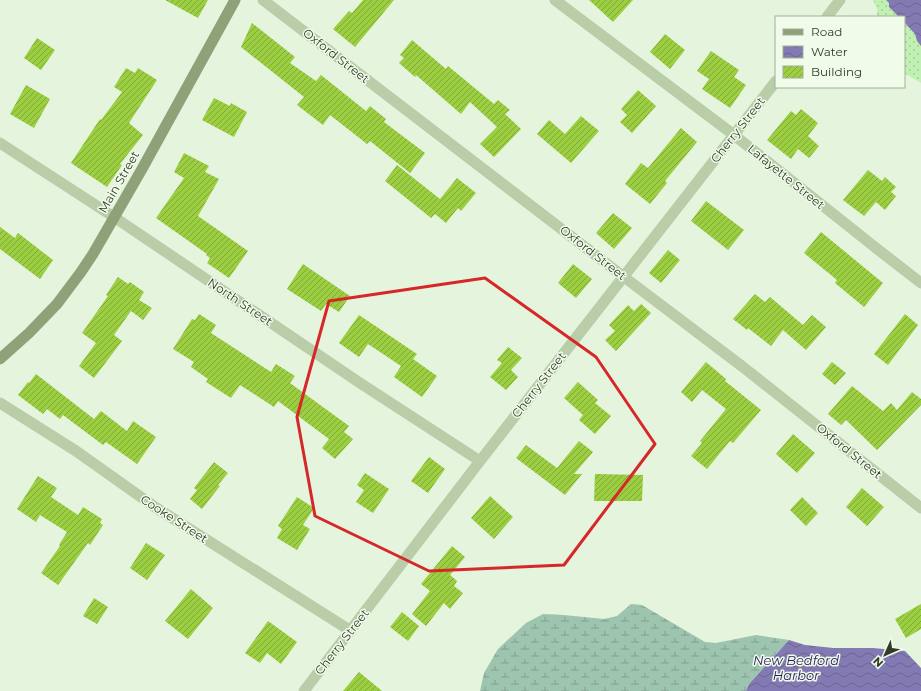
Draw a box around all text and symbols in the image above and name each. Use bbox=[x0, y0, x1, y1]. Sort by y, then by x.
legend bbox=[775, 16, 905, 88]
text: Road bbox=[811, 24, 842, 39]
street label: Oxford Street bbox=[300, 25, 373, 86]
text: Water bbox=[811, 44, 848, 59]
text: Building bbox=[811, 64, 862, 79]
street label: Cherry Street bbox=[707, 94, 768, 166]
street label: Lafayette Street bbox=[745, 141, 828, 212]
street label: Main Street bbox=[95, 148, 142, 216]
street label: Oxford Street bbox=[557, 222, 630, 283]
street label: North Street bbox=[205, 274, 276, 329]
street label: Cherry Street bbox=[508, 349, 569, 421]
street label: Oxford Street bbox=[813, 420, 885, 482]
street label: Cooke Street bbox=[138, 491, 211, 546]
street label: Cherry Street bbox=[311, 606, 372, 678]
north arrow bbox=[865, 635, 905, 675]
water label: New Bedford Harbor bbox=[753, 652, 839, 683]
text: N bbox=[870, 654, 886, 670]

